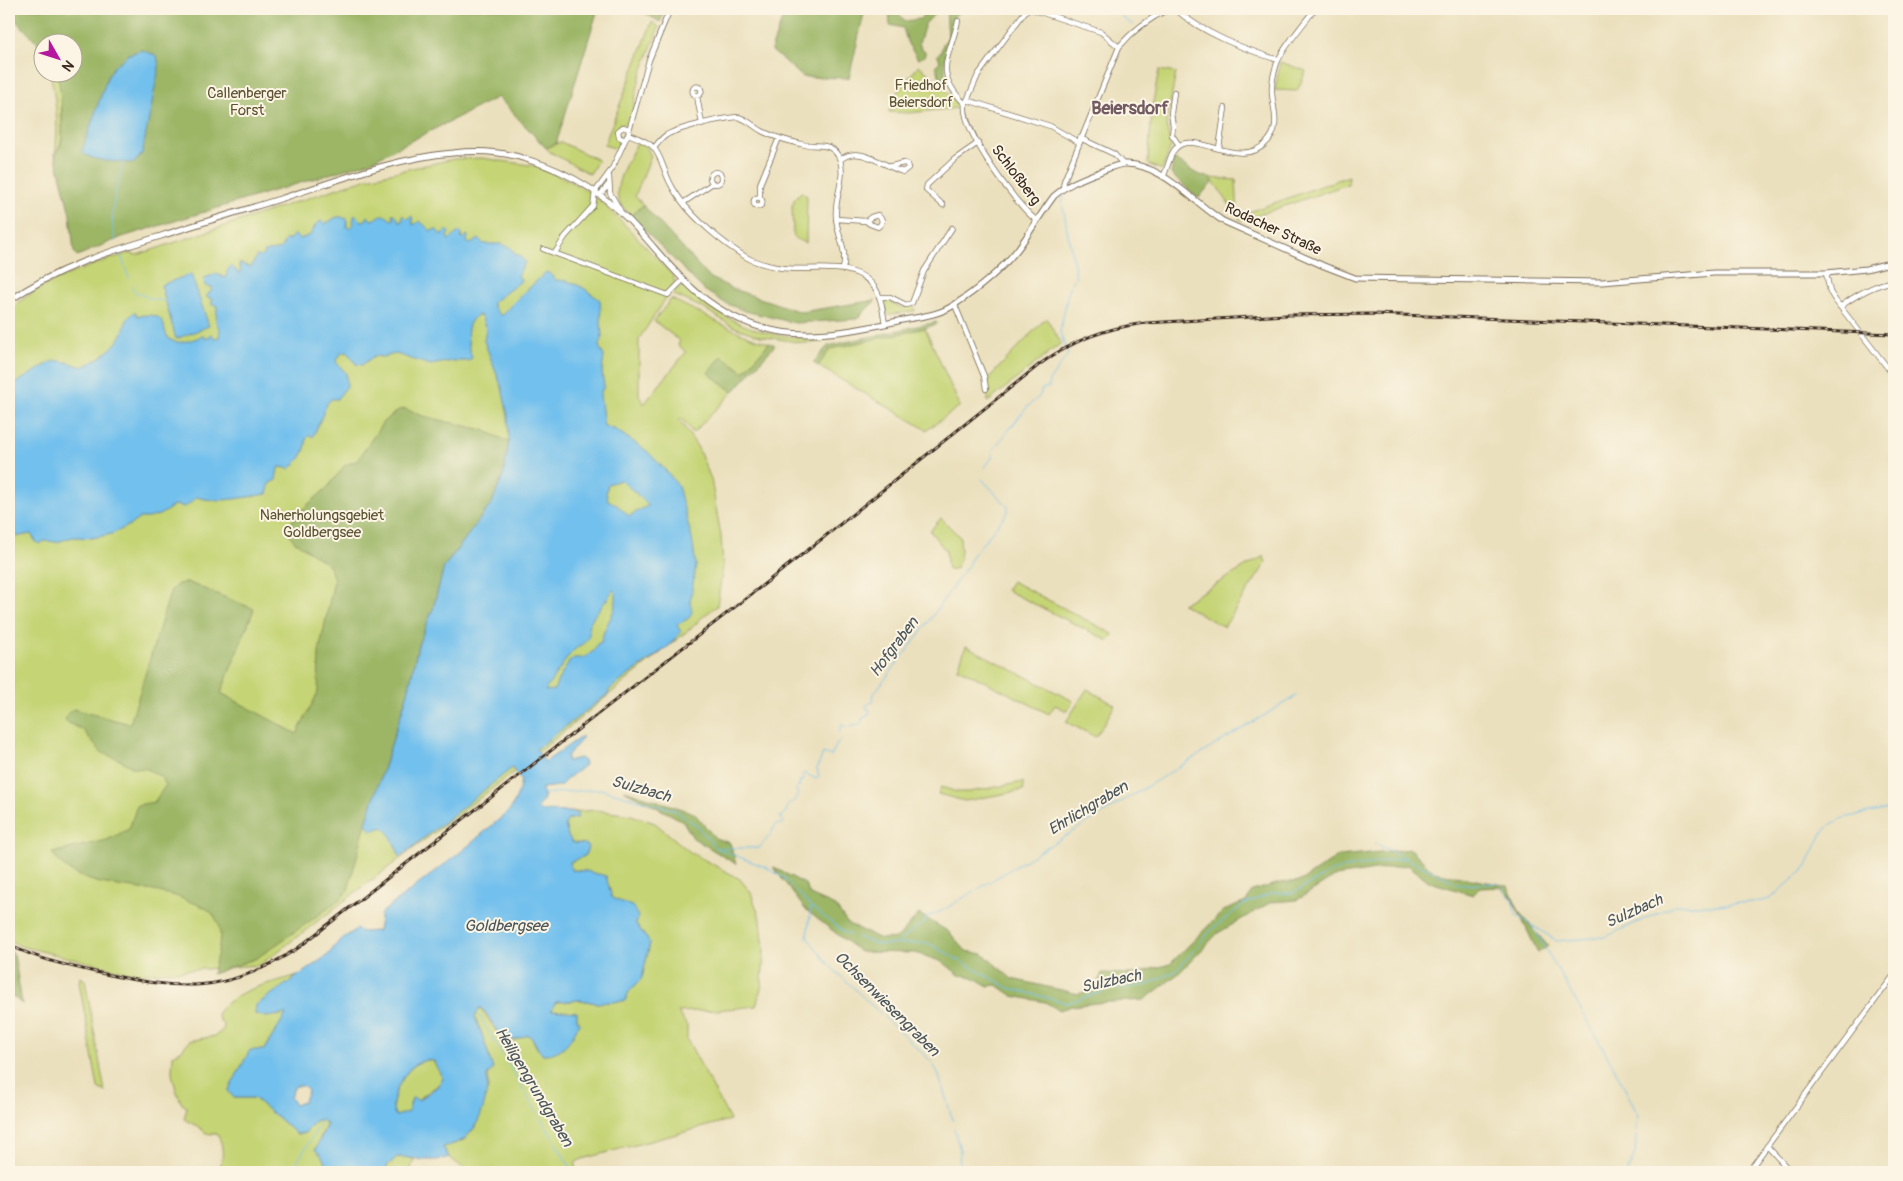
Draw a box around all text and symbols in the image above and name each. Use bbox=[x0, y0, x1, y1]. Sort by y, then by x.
north arrow bbox=[32, 32, 82, 82]
text: N bbox=[58, 57, 77, 75]
park label: Friedhof Beiersdorf bbox=[889, 76, 953, 112]
park label: Callenberger Forst bbox=[207, 84, 287, 120]
district label: Beiersdorf bbox=[1091, 97, 1169, 120]
street label: Schloßberg bbox=[987, 141, 1045, 209]
street label: Rodacher Straße bbox=[1222, 198, 1325, 260]
park label: Naherholungsgebiet Goldbergsee bbox=[260, 506, 385, 542]
water label: Hofgraben bbox=[865, 612, 924, 681]
water label: Sulzbach bbox=[609, 771, 674, 807]
water label: Ehrlichgraben bbox=[1044, 776, 1132, 840]
water label: Sulzbach bbox=[1602, 889, 1667, 932]
water label: Goldbergsee bbox=[464, 916, 550, 936]
water label: Ochsenwiesengraben bbox=[830, 947, 944, 1061]
water label: Sulzbach bbox=[1079, 965, 1144, 997]
water label: Heiligengrundgraben bbox=[490, 1024, 578, 1151]

